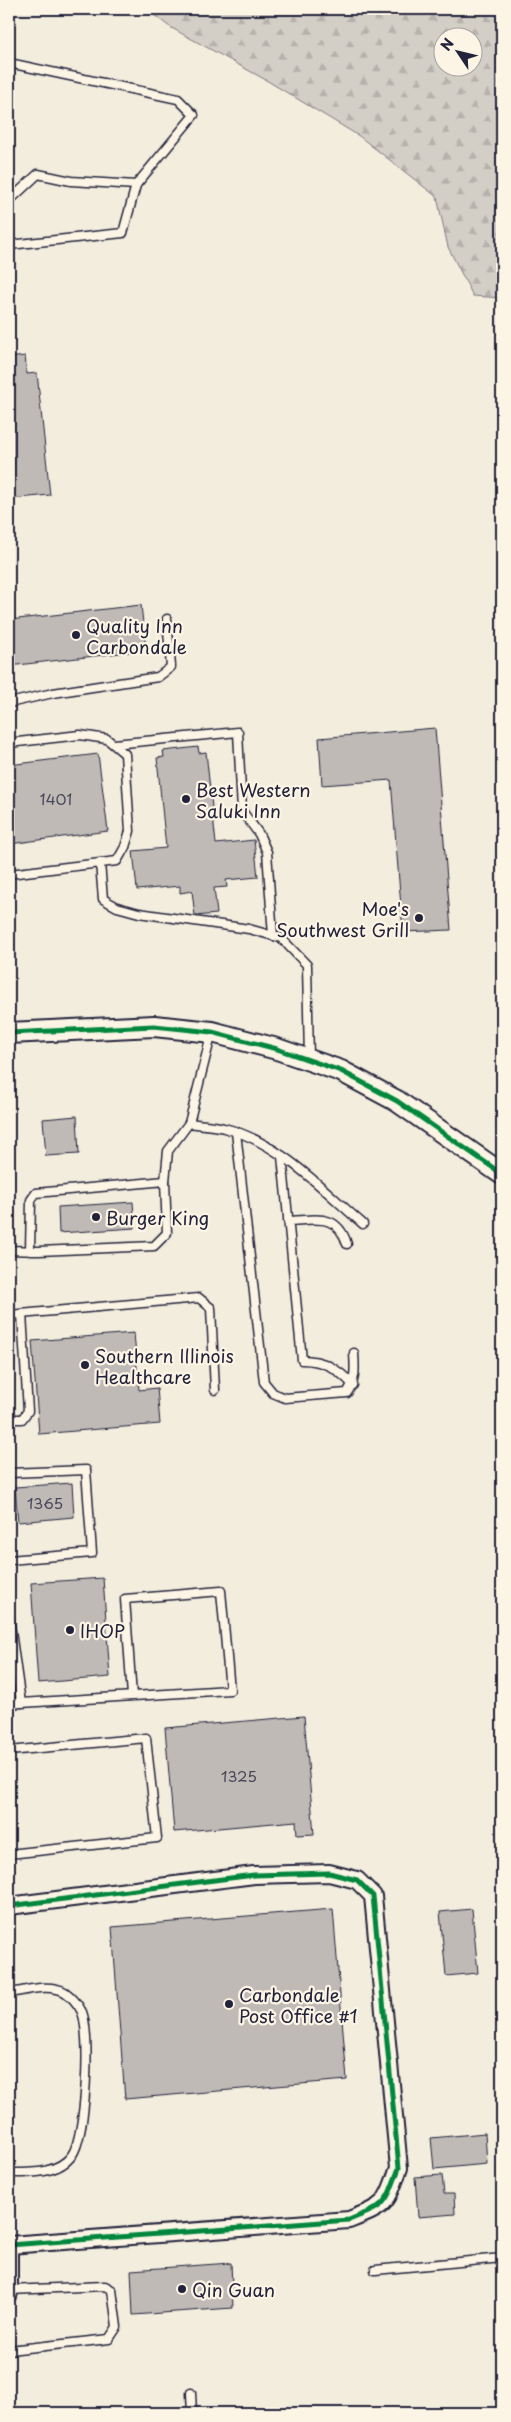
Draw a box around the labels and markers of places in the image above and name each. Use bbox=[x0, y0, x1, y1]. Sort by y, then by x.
place label: Quality Inn Carbondale bbox=[86, 612, 187, 660]
marker: Quality Inn Carbondale bbox=[70, 629, 82, 641]
place label: Best Western Saluki Inn bbox=[196, 776, 311, 824]
marker: Best Western Saluki Inn bbox=[180, 793, 192, 805]
place label: Moe's Southwest Grill bbox=[276, 895, 409, 943]
marker: Moe's Southwest Grill bbox=[413, 912, 425, 924]
place label: Burger King bbox=[106, 1204, 209, 1231]
marker: Burger King bbox=[90, 1211, 102, 1223]
place label: Southern Illinois Healthcare bbox=[95, 1342, 234, 1390]
marker: Southern Illinois Healthcare bbox=[79, 1359, 91, 1371]
place label: IHOP bbox=[80, 1617, 125, 1644]
marker: IHOP bbox=[64, 1624, 76, 1636]
place label: Carbondale Post Office #1 bbox=[239, 1981, 358, 2029]
marker: Carbondale Post Office #1 bbox=[223, 1998, 235, 2010]
place label: Qin Guan bbox=[192, 2276, 275, 2303]
marker: Qin Guan bbox=[176, 2283, 188, 2295]

